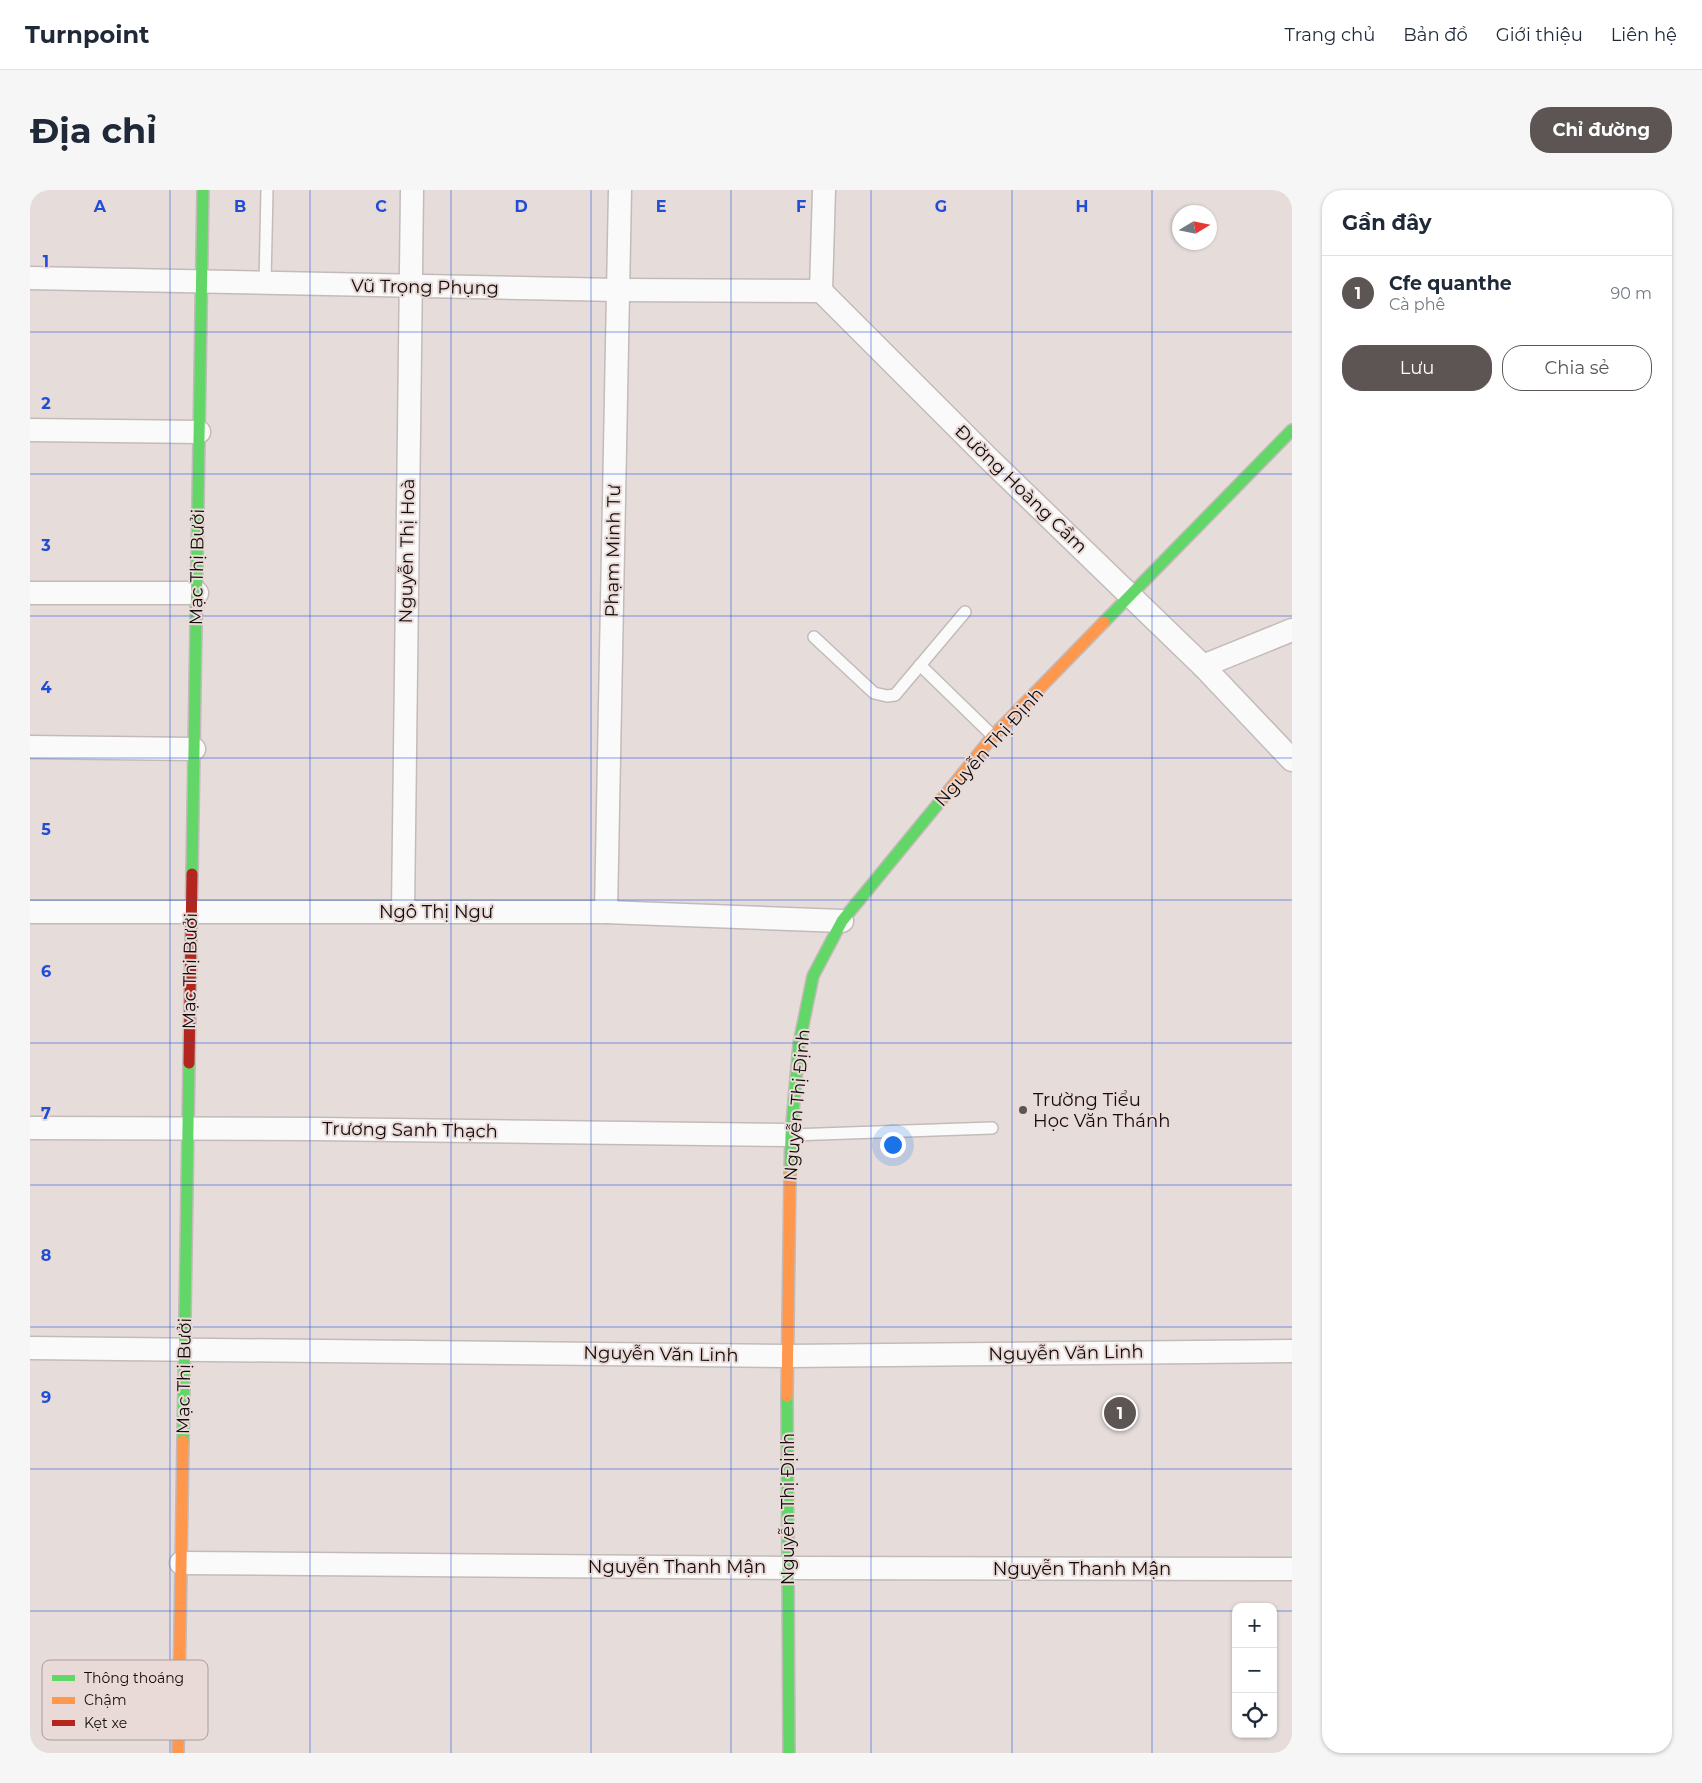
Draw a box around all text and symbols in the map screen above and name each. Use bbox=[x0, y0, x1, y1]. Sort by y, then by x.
text: Turnpoint bbox=[25, 20, 149, 49]
text: Trang chủ bbox=[1285, 24, 1375, 46]
text: Bản đồ bbox=[1403, 24, 1468, 46]
text: Giới thiệu bbox=[1496, 24, 1583, 46]
text: Liên hệ bbox=[1611, 24, 1677, 46]
button: Chỉ đường bbox=[1530, 107, 1672, 153]
text: Địa chỉ bbox=[30, 109, 157, 152]
text: A bbox=[93, 197, 107, 216]
text: B bbox=[234, 197, 246, 216]
text: C bbox=[375, 197, 387, 216]
text: D bbox=[514, 197, 528, 216]
text: E bbox=[656, 197, 666, 216]
text: F bbox=[796, 197, 806, 216]
text: G bbox=[935, 197, 947, 216]
text: H bbox=[1076, 197, 1088, 216]
north arrow bbox=[1172, 205, 1217, 250]
text: Gần đây bbox=[1342, 210, 1431, 235]
text: 1 bbox=[43, 252, 49, 271]
text: Cfe quanthe bbox=[1389, 272, 1512, 295]
street label: Vũ Trọng Phụng bbox=[351, 275, 499, 299]
text: 1 bbox=[1355, 284, 1361, 303]
text: 90 m bbox=[1610, 284, 1652, 303]
text: Cà phê bbox=[1389, 295, 1445, 314]
button: Lưu bbox=[1342, 345, 1492, 391]
button: Chia sẻ bbox=[1502, 345, 1652, 391]
text: 2 bbox=[41, 394, 51, 413]
street label: Đường Hoàng Cầm bbox=[950, 420, 1092, 558]
street label: Nguyễn Thị Hoà bbox=[395, 478, 419, 624]
street label: Phạm Minh Tư bbox=[601, 484, 625, 618]
street label: Mạc Thị Bưởi bbox=[185, 509, 209, 625]
text: 3 bbox=[40, 536, 51, 555]
text: 4 bbox=[40, 678, 52, 697]
street label: Nguyễn Thị Định bbox=[930, 683, 1048, 811]
text: 5 bbox=[41, 820, 51, 839]
street label: Ngô Thị Ngư bbox=[379, 901, 493, 923]
street label: Mạc Thị Bưởi bbox=[178, 913, 202, 1029]
text: 6 bbox=[41, 962, 51, 981]
street label: Nguyễn Thị Định bbox=[779, 1028, 815, 1182]
place label: Trường Tiểu Học Văn Thánh bbox=[1033, 1089, 1170, 1132]
text: 7 bbox=[41, 1104, 51, 1123]
marker: Trường Tiểu Học Văn Thánh bbox=[1017, 1104, 1029, 1116]
street label: Trương Sanh Thạch bbox=[322, 1117, 498, 1143]
your location bbox=[880, 1132, 906, 1158]
text: 8 bbox=[41, 1246, 51, 1265]
street label: Mạc Thị Bưởi bbox=[172, 1318, 196, 1434]
street label: Nguyễn Văn Linh bbox=[988, 1341, 1144, 1365]
street label: Nguyễn Văn Linh bbox=[583, 1342, 739, 1366]
text: 9 bbox=[41, 1388, 51, 1407]
pin: 1 bbox=[1104, 1394, 1136, 1432]
street label: Nguyễn Thị Định bbox=[777, 1433, 799, 1585]
street label: Nguyễn Thanh Mận bbox=[588, 1556, 766, 1578]
street label: Nguyễn Thanh Mận bbox=[993, 1558, 1171, 1580]
map controls bbox=[1232, 1603, 1277, 1738]
button: + bbox=[1232, 1603, 1277, 1648]
button: − bbox=[1232, 1648, 1277, 1693]
legend bbox=[42, 1660, 208, 1740]
text: Thông thoáng bbox=[84, 1669, 184, 1687]
text: Chậm bbox=[84, 1691, 127, 1709]
button: locate bbox=[1232, 1693, 1277, 1738]
text: Kẹt xe bbox=[84, 1714, 127, 1732]

